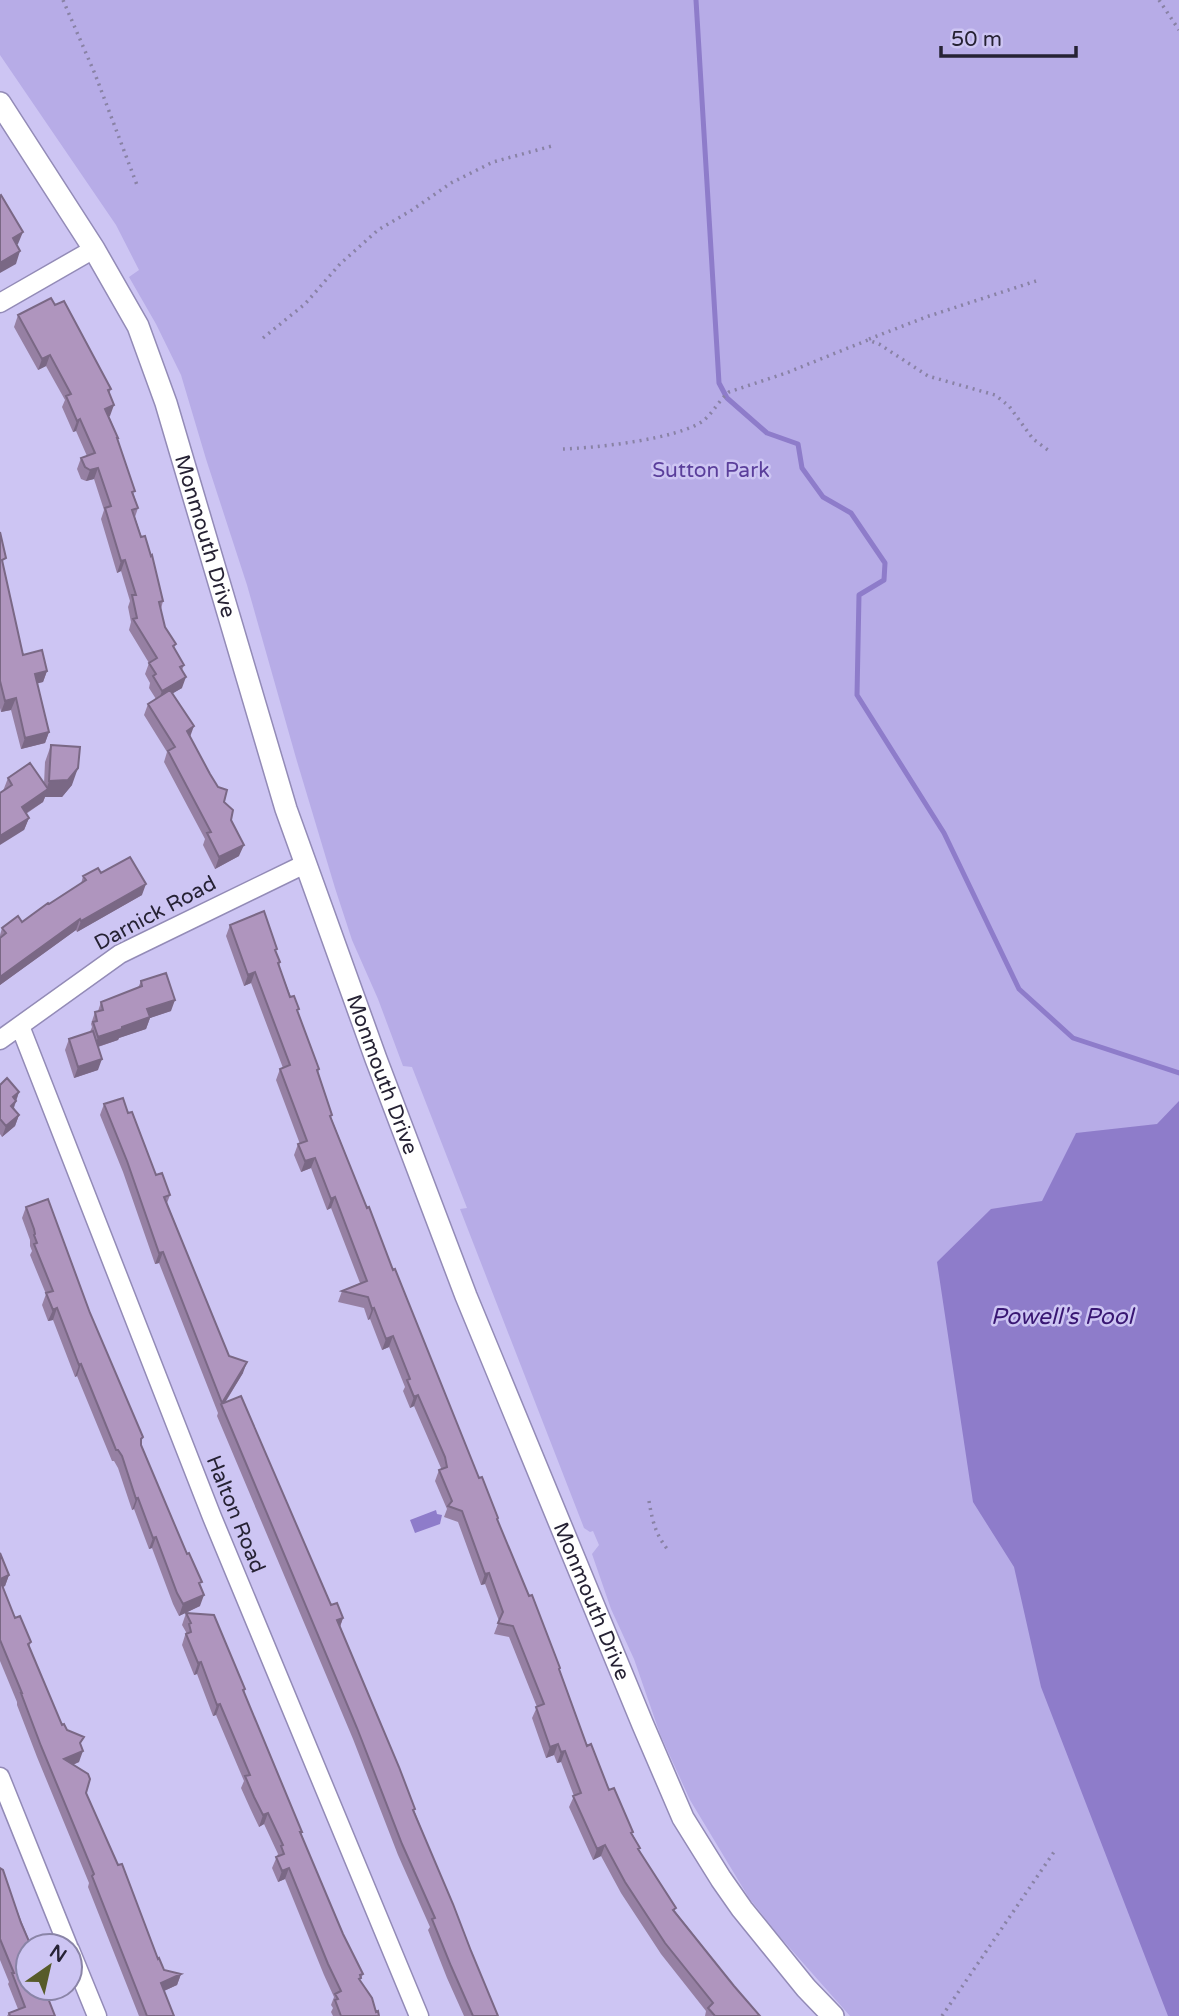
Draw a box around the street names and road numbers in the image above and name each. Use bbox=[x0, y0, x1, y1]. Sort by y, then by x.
street label: Monmouth Drive bbox=[169, 452, 241, 621]
street label: Darnick Road bbox=[90, 871, 220, 956]
street label: Monmouth Drive bbox=[341, 991, 423, 1158]
street label: Halton Road bbox=[201, 1452, 270, 1577]
street label: Monmouth Drive bbox=[548, 1519, 635, 1684]

